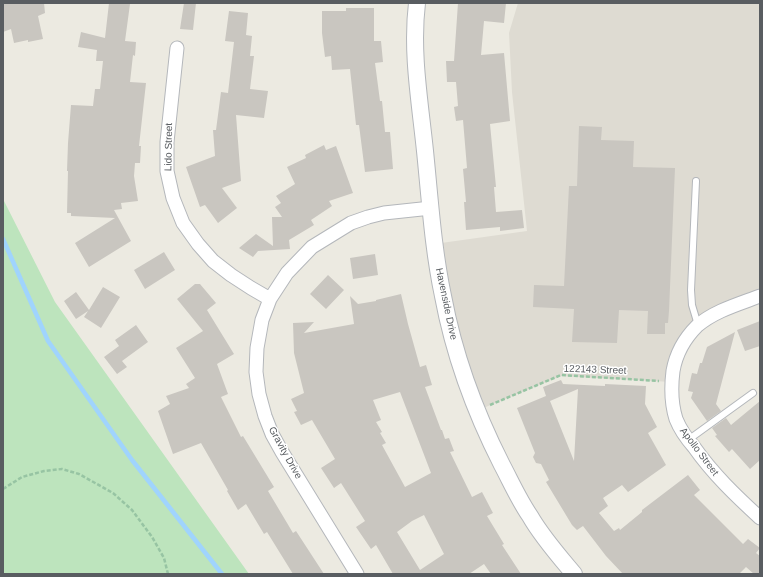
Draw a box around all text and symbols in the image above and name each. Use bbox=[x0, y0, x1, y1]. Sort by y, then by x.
street label: Lido Street bbox=[163, 123, 175, 171]
street label: Havenside Drive bbox=[433, 267, 459, 341]
street label: 122143 Street bbox=[563, 363, 627, 377]
street label: Gravity Drive bbox=[266, 425, 304, 481]
street label: Apollo Street bbox=[677, 426, 721, 478]

